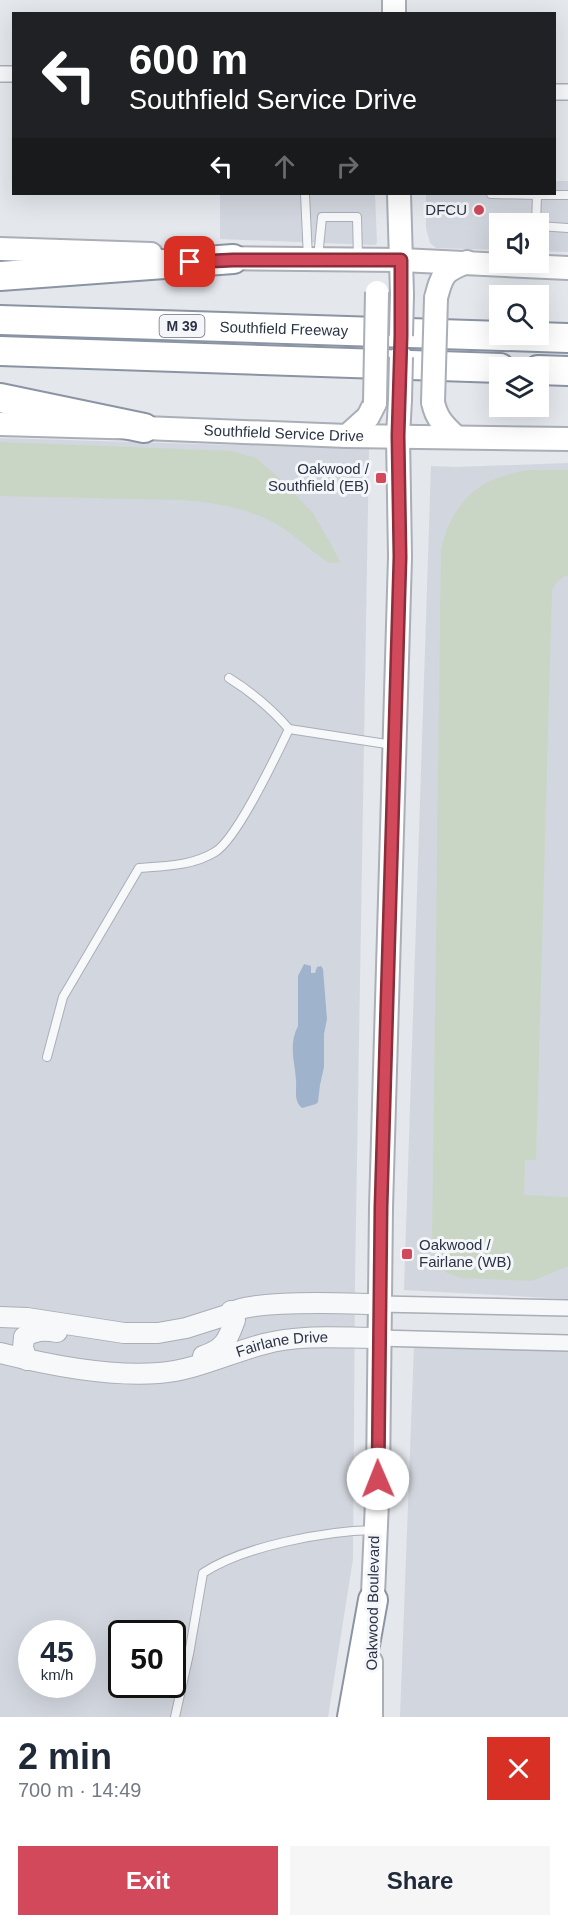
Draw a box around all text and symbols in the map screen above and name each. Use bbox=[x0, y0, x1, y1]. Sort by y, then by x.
icon: left bbox=[30, 36, 108, 114]
text: 600 m bbox=[129, 36, 248, 83]
text: Southfield Service Drive bbox=[129, 85, 417, 115]
icon: left bbox=[205, 150, 238, 183]
icon: ahead bbox=[268, 150, 301, 183]
icon: right bbox=[331, 150, 364, 183]
place label: DFCU bbox=[425, 201, 467, 218]
marker: DFCU bbox=[472, 203, 486, 217]
map controls bbox=[489, 213, 549, 417]
button: sound bbox=[489, 213, 549, 273]
pin bbox=[164, 236, 215, 287]
icon: arrive bbox=[173, 245, 206, 278]
button: search bbox=[489, 285, 549, 345]
road number: M 39 bbox=[160, 315, 204, 337]
street label: Southfield Freeway bbox=[219, 318, 349, 339]
button: layers bbox=[489, 357, 549, 417]
street label: Southfield Service Drive bbox=[203, 421, 364, 444]
place label: Oakwood / Southfield (EB) bbox=[268, 460, 370, 494]
marker: Oakwood / Southfield (EB) bbox=[374, 471, 388, 485]
place label: Oakwood / Fairlane (WB) bbox=[419, 1236, 512, 1270]
marker: Oakwood / Fairlane (WB) bbox=[400, 1247, 414, 1261]
street label: Fairlane Drive bbox=[234, 1328, 328, 1360]
position arrow bbox=[346, 1447, 410, 1511]
street label: Oakwood Boulevard bbox=[363, 1535, 382, 1671]
speed limit sign: 50 bbox=[108, 1620, 186, 1698]
text: 45 bbox=[40, 1635, 74, 1668]
text: km/h bbox=[41, 1666, 73, 1683]
text: 2 min bbox=[18, 1736, 112, 1777]
button: close bbox=[487, 1737, 550, 1800]
text: 700 m · 14:49 bbox=[18, 1779, 141, 1801]
button: Exit bbox=[18, 1846, 278, 1915]
button: Share bbox=[290, 1846, 550, 1915]

